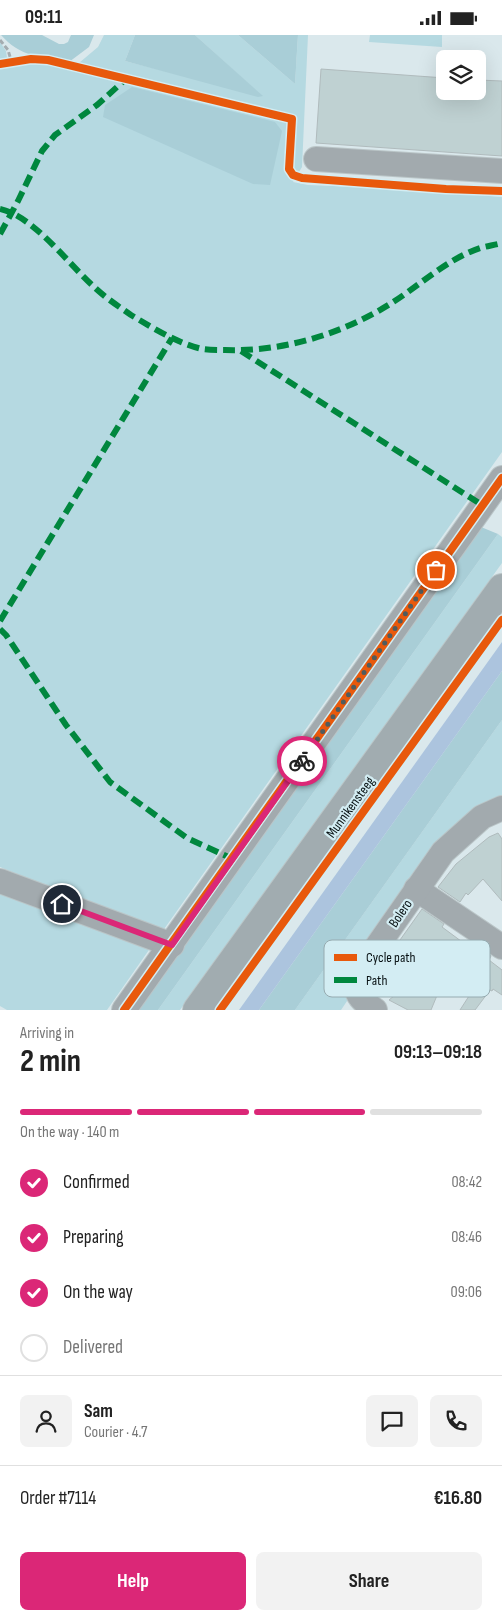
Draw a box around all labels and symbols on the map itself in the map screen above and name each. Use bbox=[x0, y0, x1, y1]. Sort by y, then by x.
pin bbox=[415, 549, 457, 591]
courier bbox=[277, 736, 327, 786]
street label: Munnikensteeg bbox=[323, 773, 379, 841]
pin bbox=[41, 883, 83, 925]
street label: Bolero bbox=[385, 896, 416, 930]
legend bbox=[324, 940, 490, 997]
text: Cycle path bbox=[366, 949, 416, 966]
text: Path bbox=[366, 972, 387, 989]

